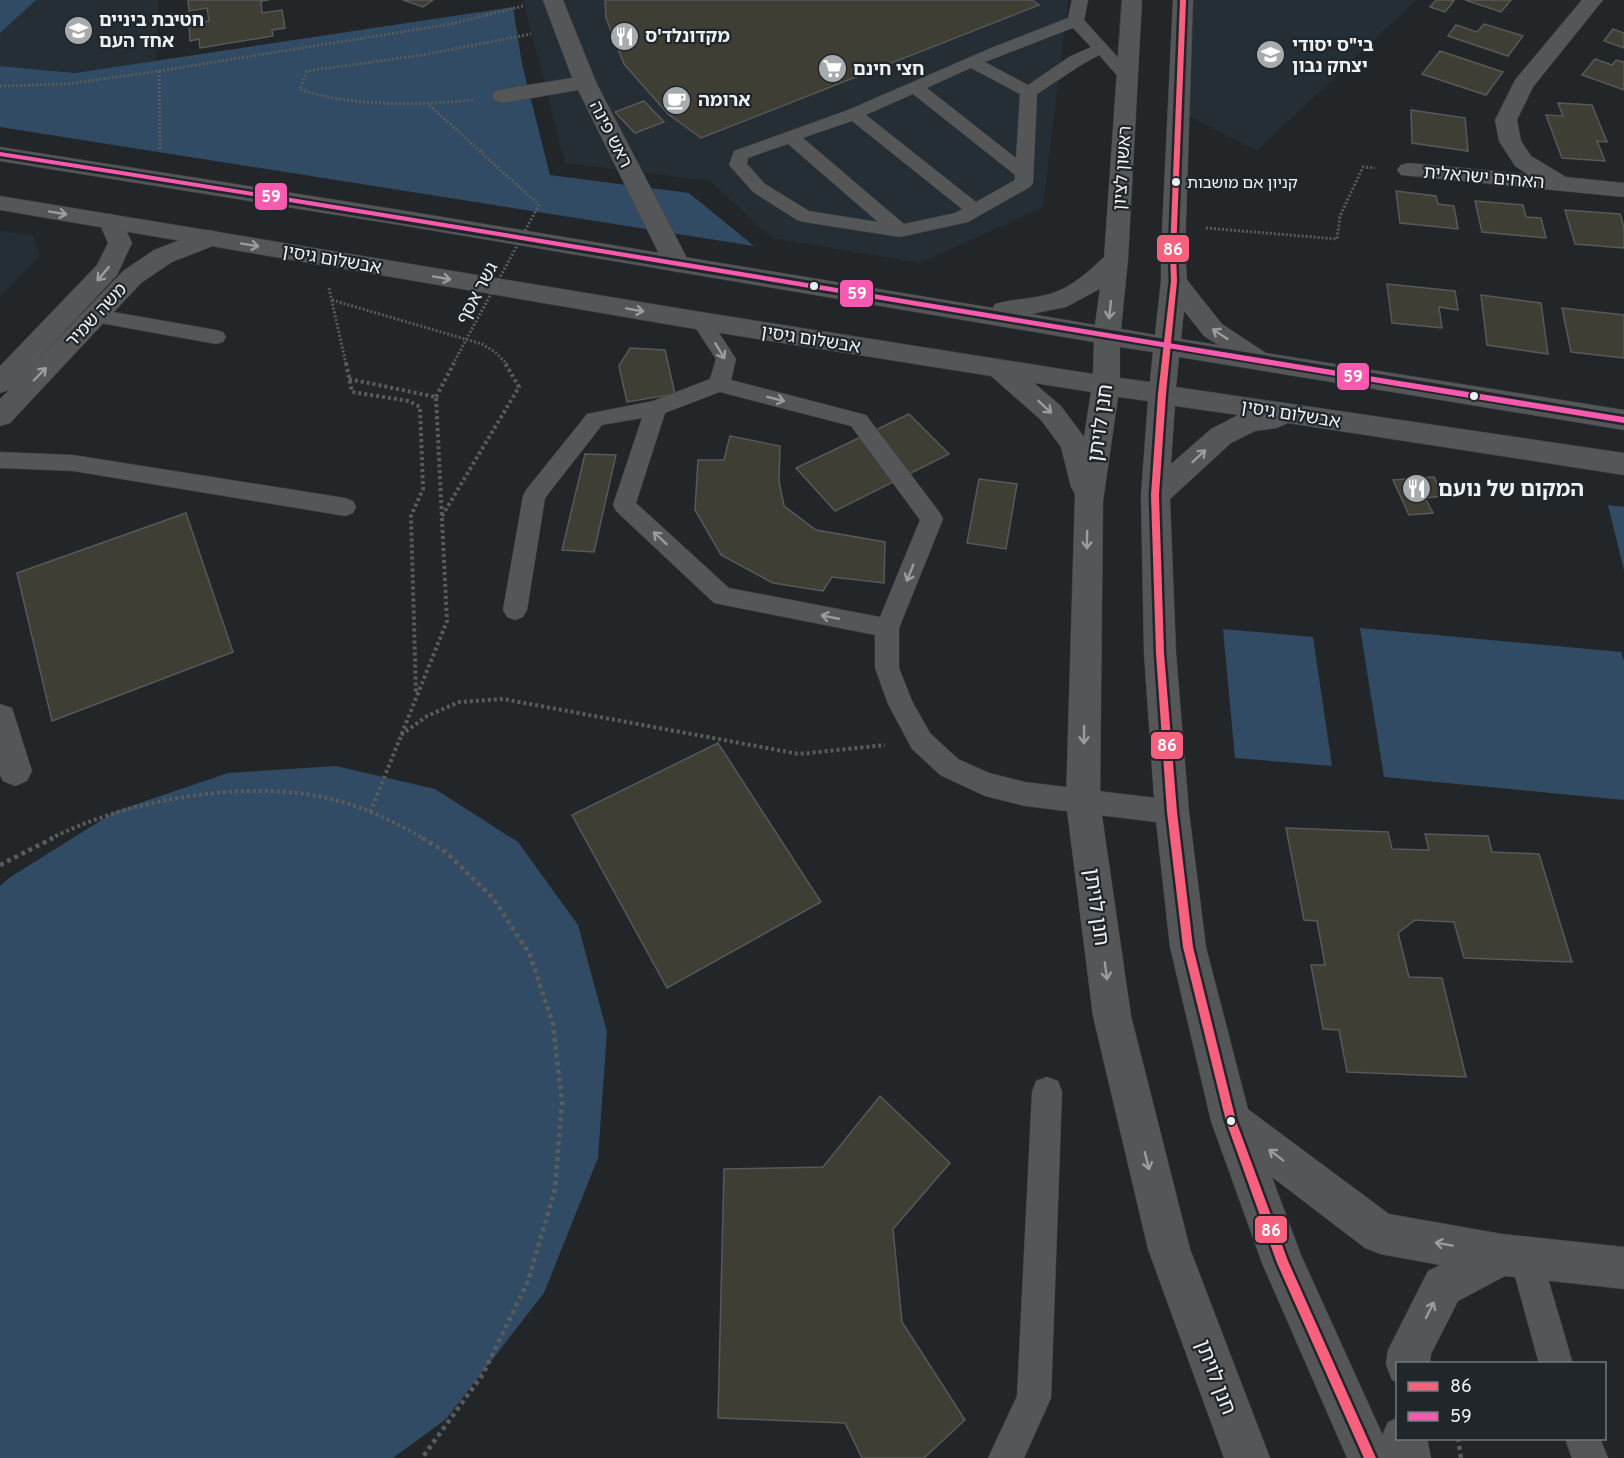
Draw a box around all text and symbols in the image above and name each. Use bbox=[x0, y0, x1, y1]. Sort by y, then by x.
place label: חטיבת ביניים אחד העם bbox=[99, 10, 204, 54]
school or university icon: חטיבת ביניים אחד העם bbox=[62, 14, 94, 46]
restaurant icon: מקדונלד'ס bbox=[608, 20, 640, 52]
place label: מקדונלד'ס bbox=[645, 26, 730, 49]
place label: בי"ס יסודי יצחק נבון bbox=[1292, 35, 1374, 79]
school or university icon: בי"ס יסודי יצחק נבון bbox=[1255, 39, 1287, 71]
supermarket icon: חצי חינם bbox=[816, 53, 848, 85]
place label: חצי חינם bbox=[853, 59, 924, 82]
cafe icon: ארומה bbox=[661, 84, 693, 116]
place label: ארומה bbox=[698, 90, 751, 113]
street label: ראש פינה bbox=[583, 97, 636, 172]
street label: ראשון לציון bbox=[1109, 125, 1138, 211]
street label: האחים ישראלית bbox=[1422, 162, 1545, 195]
place label: קניון אם מושבות bbox=[1187, 174, 1298, 194]
marker: קניון אם מושבות bbox=[1170, 176, 1182, 188]
line badge: 59 bbox=[254, 182, 288, 211]
text: 59 bbox=[261, 188, 281, 208]
one-way arrow bbox=[47, 208, 67, 219]
line badge: 86 bbox=[1156, 234, 1190, 263]
one-way arrow bbox=[240, 240, 259, 251]
street label: אבשלום גיסין bbox=[280, 240, 383, 280]
text: 86 bbox=[1163, 241, 1183, 261]
street label: גשר אסף bbox=[452, 259, 504, 329]
one-way arrow bbox=[96, 266, 109, 282]
one-way arrow bbox=[432, 272, 452, 283]
street label: משה שמיר bbox=[61, 279, 133, 353]
line badge: 59 bbox=[839, 279, 874, 308]
unlabelled marker bbox=[808, 280, 820, 292]
text: 59 bbox=[847, 285, 867, 305]
one-way arrow bbox=[1104, 299, 1115, 319]
one-way arrow bbox=[624, 305, 644, 316]
street label: אבשלום גיסין bbox=[760, 321, 862, 360]
one-way arrow bbox=[1212, 327, 1229, 339]
one-way arrow bbox=[714, 342, 726, 359]
line badge: 59 bbox=[1336, 362, 1370, 391]
one-way arrow bbox=[33, 367, 47, 382]
text: 59 bbox=[1343, 368, 1363, 388]
street label: חנן לויתן bbox=[1083, 383, 1120, 464]
unlabelled marker bbox=[1468, 390, 1480, 402]
one-way arrow bbox=[766, 393, 785, 405]
street label: אבשלום גיסין bbox=[1240, 396, 1342, 435]
one-way arrow bbox=[1037, 399, 1052, 414]
one-way arrow bbox=[1191, 449, 1206, 463]
restaurant icon: המקום של נועם bbox=[1401, 473, 1433, 505]
place label: המקום של נועם bbox=[1438, 477, 1584, 504]
one-way arrow bbox=[1082, 530, 1093, 550]
one-way arrow bbox=[652, 531, 667, 545]
one-way arrow bbox=[904, 563, 915, 582]
one-way arrow bbox=[821, 611, 840, 622]
one-way arrow bbox=[1078, 725, 1090, 745]
line badge: 86 bbox=[1150, 731, 1184, 760]
text: 86 bbox=[1157, 737, 1177, 757]
street label: חנן לויתן bbox=[1077, 867, 1114, 948]
one-way arrow bbox=[1101, 960, 1112, 980]
unlabelled marker bbox=[1225, 1115, 1237, 1127]
one-way arrow bbox=[1269, 1149, 1285, 1161]
one-way arrow bbox=[1142, 1151, 1154, 1170]
line badge: 86 bbox=[1254, 1215, 1288, 1244]
text: 86 bbox=[1261, 1222, 1281, 1242]
one-way arrow bbox=[1435, 1239, 1455, 1250]
one-way arrow bbox=[1425, 1301, 1437, 1319]
street label: חנן לויתן bbox=[1188, 1336, 1241, 1419]
legend bbox=[1396, 1362, 1606, 1440]
text: 86 bbox=[1450, 1376, 1472, 1399]
text: 59 bbox=[1450, 1406, 1472, 1429]

